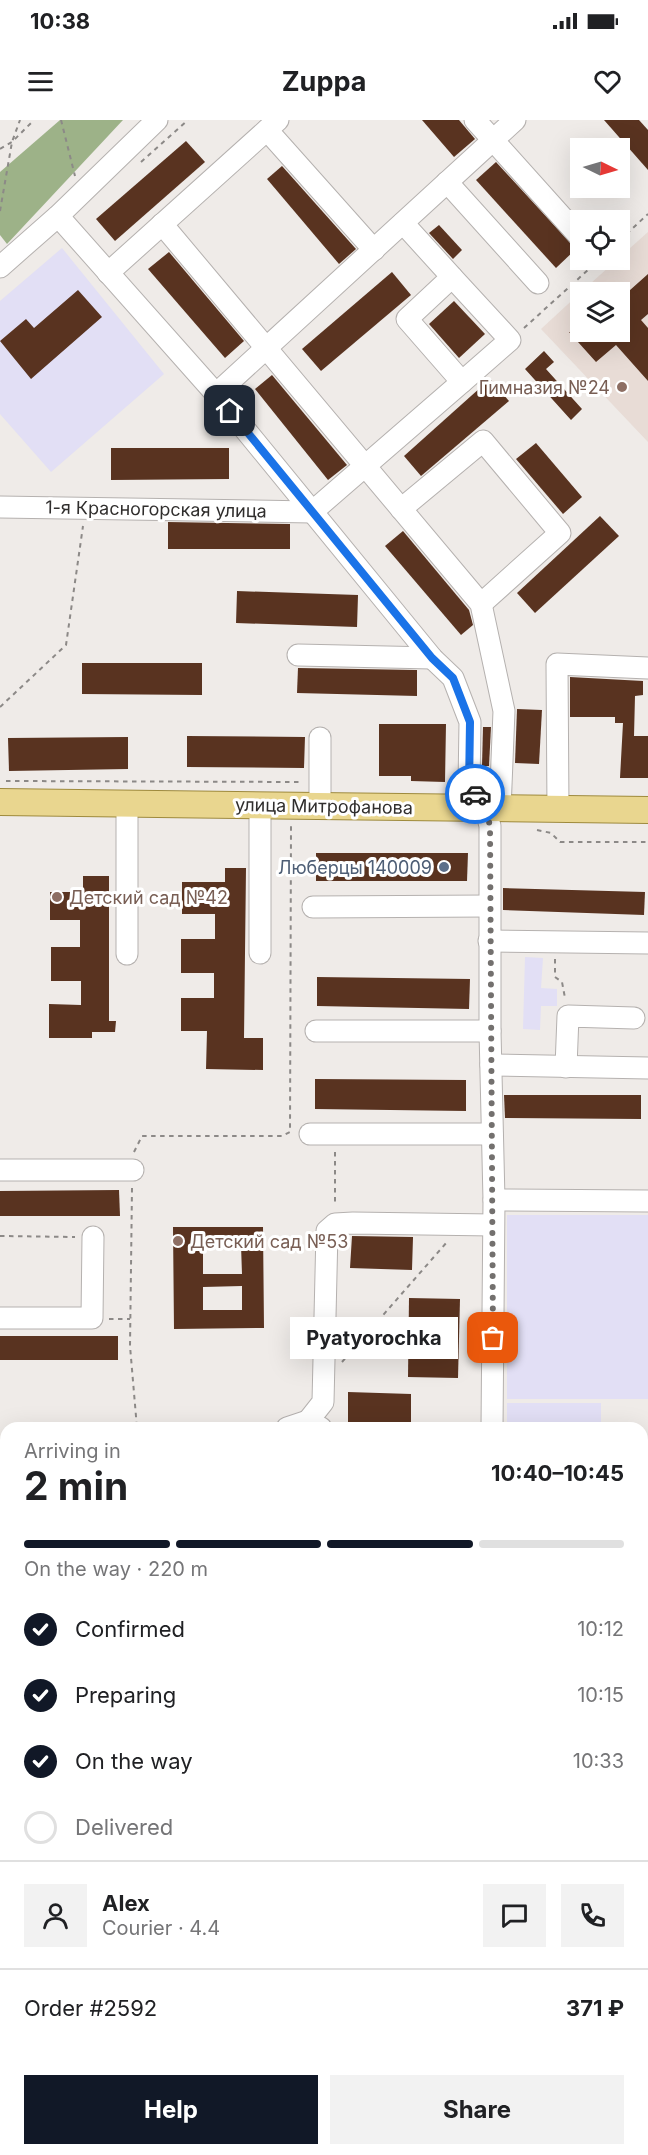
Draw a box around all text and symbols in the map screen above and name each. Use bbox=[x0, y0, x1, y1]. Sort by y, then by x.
text: 10:38 bbox=[30, 8, 90, 34]
icon: menu bbox=[24, 65, 57, 98]
text: Zuppa bbox=[282, 65, 366, 98]
icon: heart bbox=[591, 65, 624, 98]
north arrow bbox=[570, 138, 630, 198]
map controls bbox=[570, 138, 630, 342]
button: locate bbox=[570, 210, 630, 270]
button: layers bbox=[570, 282, 630, 342]
place label: Гимназия №24 bbox=[479, 377, 610, 398]
marker: Гимназия №24 bbox=[615, 380, 629, 394]
pin bbox=[204, 385, 255, 436]
icon: home bbox=[213, 394, 246, 427]
street label: 1-я Красногорская улица bbox=[45, 497, 267, 521]
courier bbox=[445, 764, 505, 824]
icon: car bbox=[459, 778, 492, 811]
street label: улица Митрофанова bbox=[235, 794, 413, 818]
place label: Люберцы 140009 bbox=[278, 857, 432, 878]
marker: Люберцы 140009 bbox=[437, 860, 451, 874]
place label: Детский сад №42 bbox=[69, 887, 228, 908]
marker: Детский сад №42 bbox=[50, 890, 64, 904]
place label: Детский сад №53 bbox=[190, 1231, 348, 1252]
marker: Детский сад №53 bbox=[171, 1234, 185, 1248]
pin bbox=[467, 1312, 518, 1363]
callout: Pyatyorochka bbox=[289, 1317, 457, 1359]
icon: bag bbox=[476, 1321, 509, 1354]
text: Pyatyorochka bbox=[306, 1326, 442, 1350]
text: Arriving in bbox=[24, 1439, 121, 1463]
text: 10:40–10:45 bbox=[491, 1460, 624, 1486]
text: 2 min bbox=[24, 1462, 128, 1509]
text: On the way · 220 m bbox=[24, 1557, 208, 1581]
icon: check bbox=[24, 1613, 57, 1646]
text: Confirmed bbox=[75, 1616, 185, 1642]
text: 10:12 bbox=[577, 1617, 624, 1641]
icon: check bbox=[24, 1679, 57, 1712]
text: Preparing bbox=[75, 1682, 176, 1708]
text: 10:15 bbox=[577, 1683, 624, 1707]
icon: check bbox=[24, 1745, 57, 1778]
text: On the way bbox=[75, 1748, 193, 1774]
text: 10:33 bbox=[573, 1749, 624, 1773]
text: Delivered bbox=[75, 1814, 173, 1840]
button: person bbox=[24, 1884, 87, 1947]
button: chat bbox=[483, 1884, 546, 1947]
button: phone bbox=[561, 1884, 624, 1947]
text: Alex bbox=[102, 1890, 150, 1916]
text: Courier · 4.4 bbox=[102, 1916, 220, 1940]
text: Order #2592 bbox=[24, 1995, 157, 2021]
text: 371 ₽ bbox=[566, 1995, 624, 2021]
button: Help bbox=[24, 2075, 318, 2144]
button: Share bbox=[330, 2075, 624, 2144]

